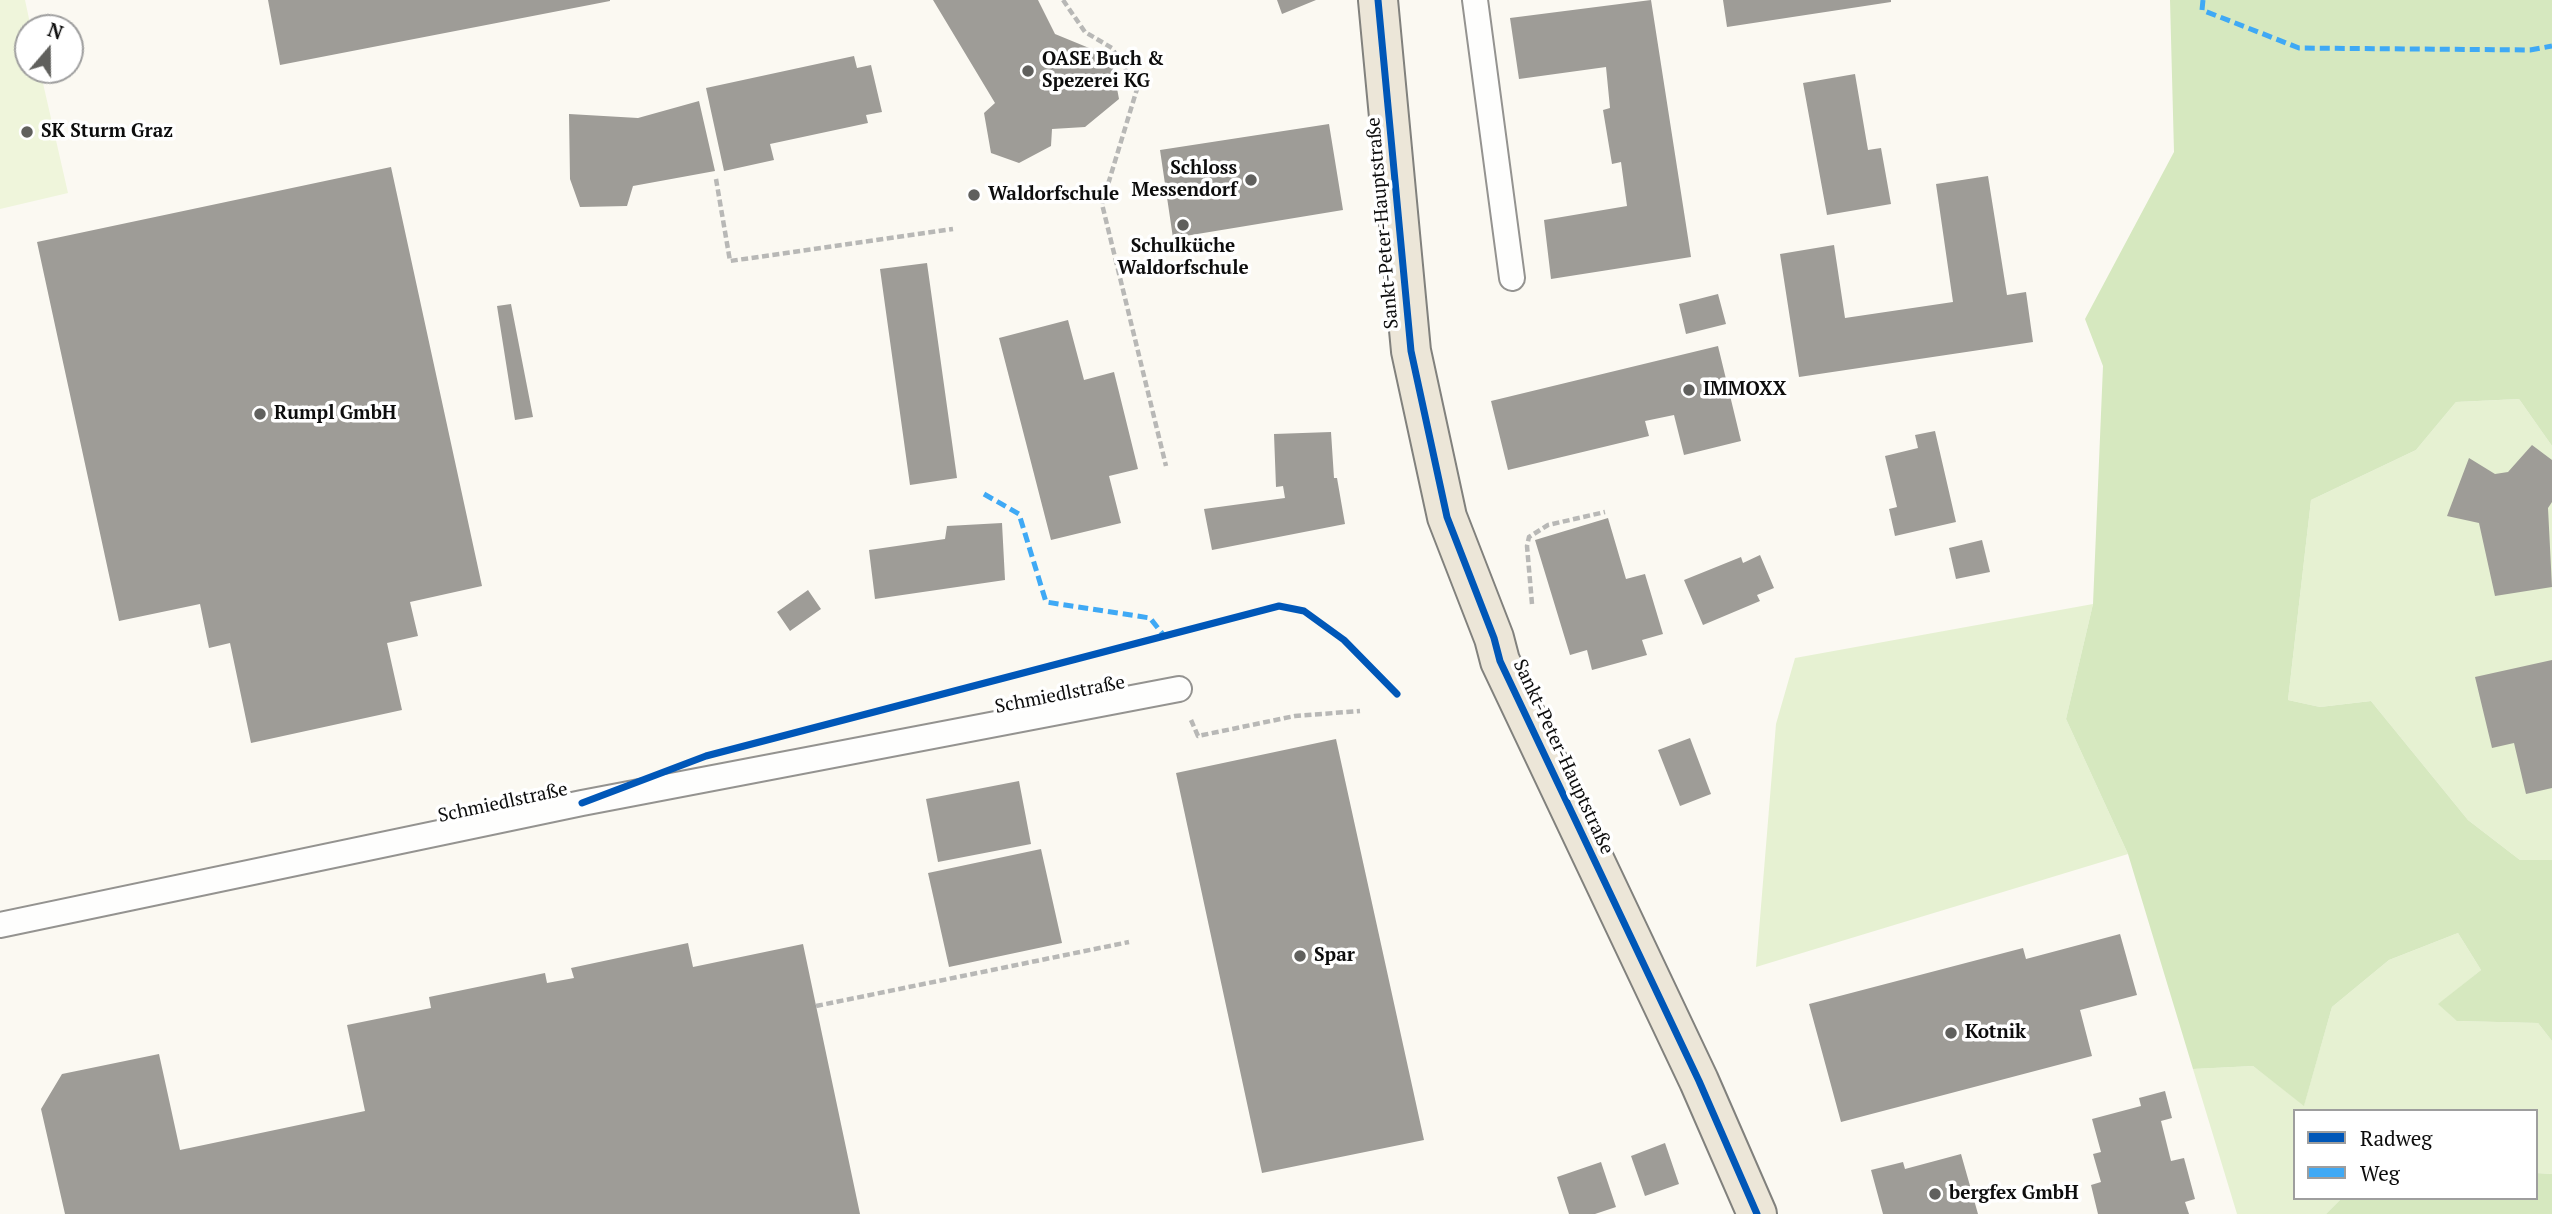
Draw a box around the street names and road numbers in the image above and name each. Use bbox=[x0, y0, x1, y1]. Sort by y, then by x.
street label: Sankt-Peter-Hauptstraße bbox=[1362, 116, 1404, 330]
street label: Sankt-Peter-Hauptstraße bbox=[1508, 656, 1618, 858]
street label: Schmiedlstraße bbox=[993, 671, 1127, 719]
street label: Schmiedlstraße bbox=[436, 778, 570, 828]

